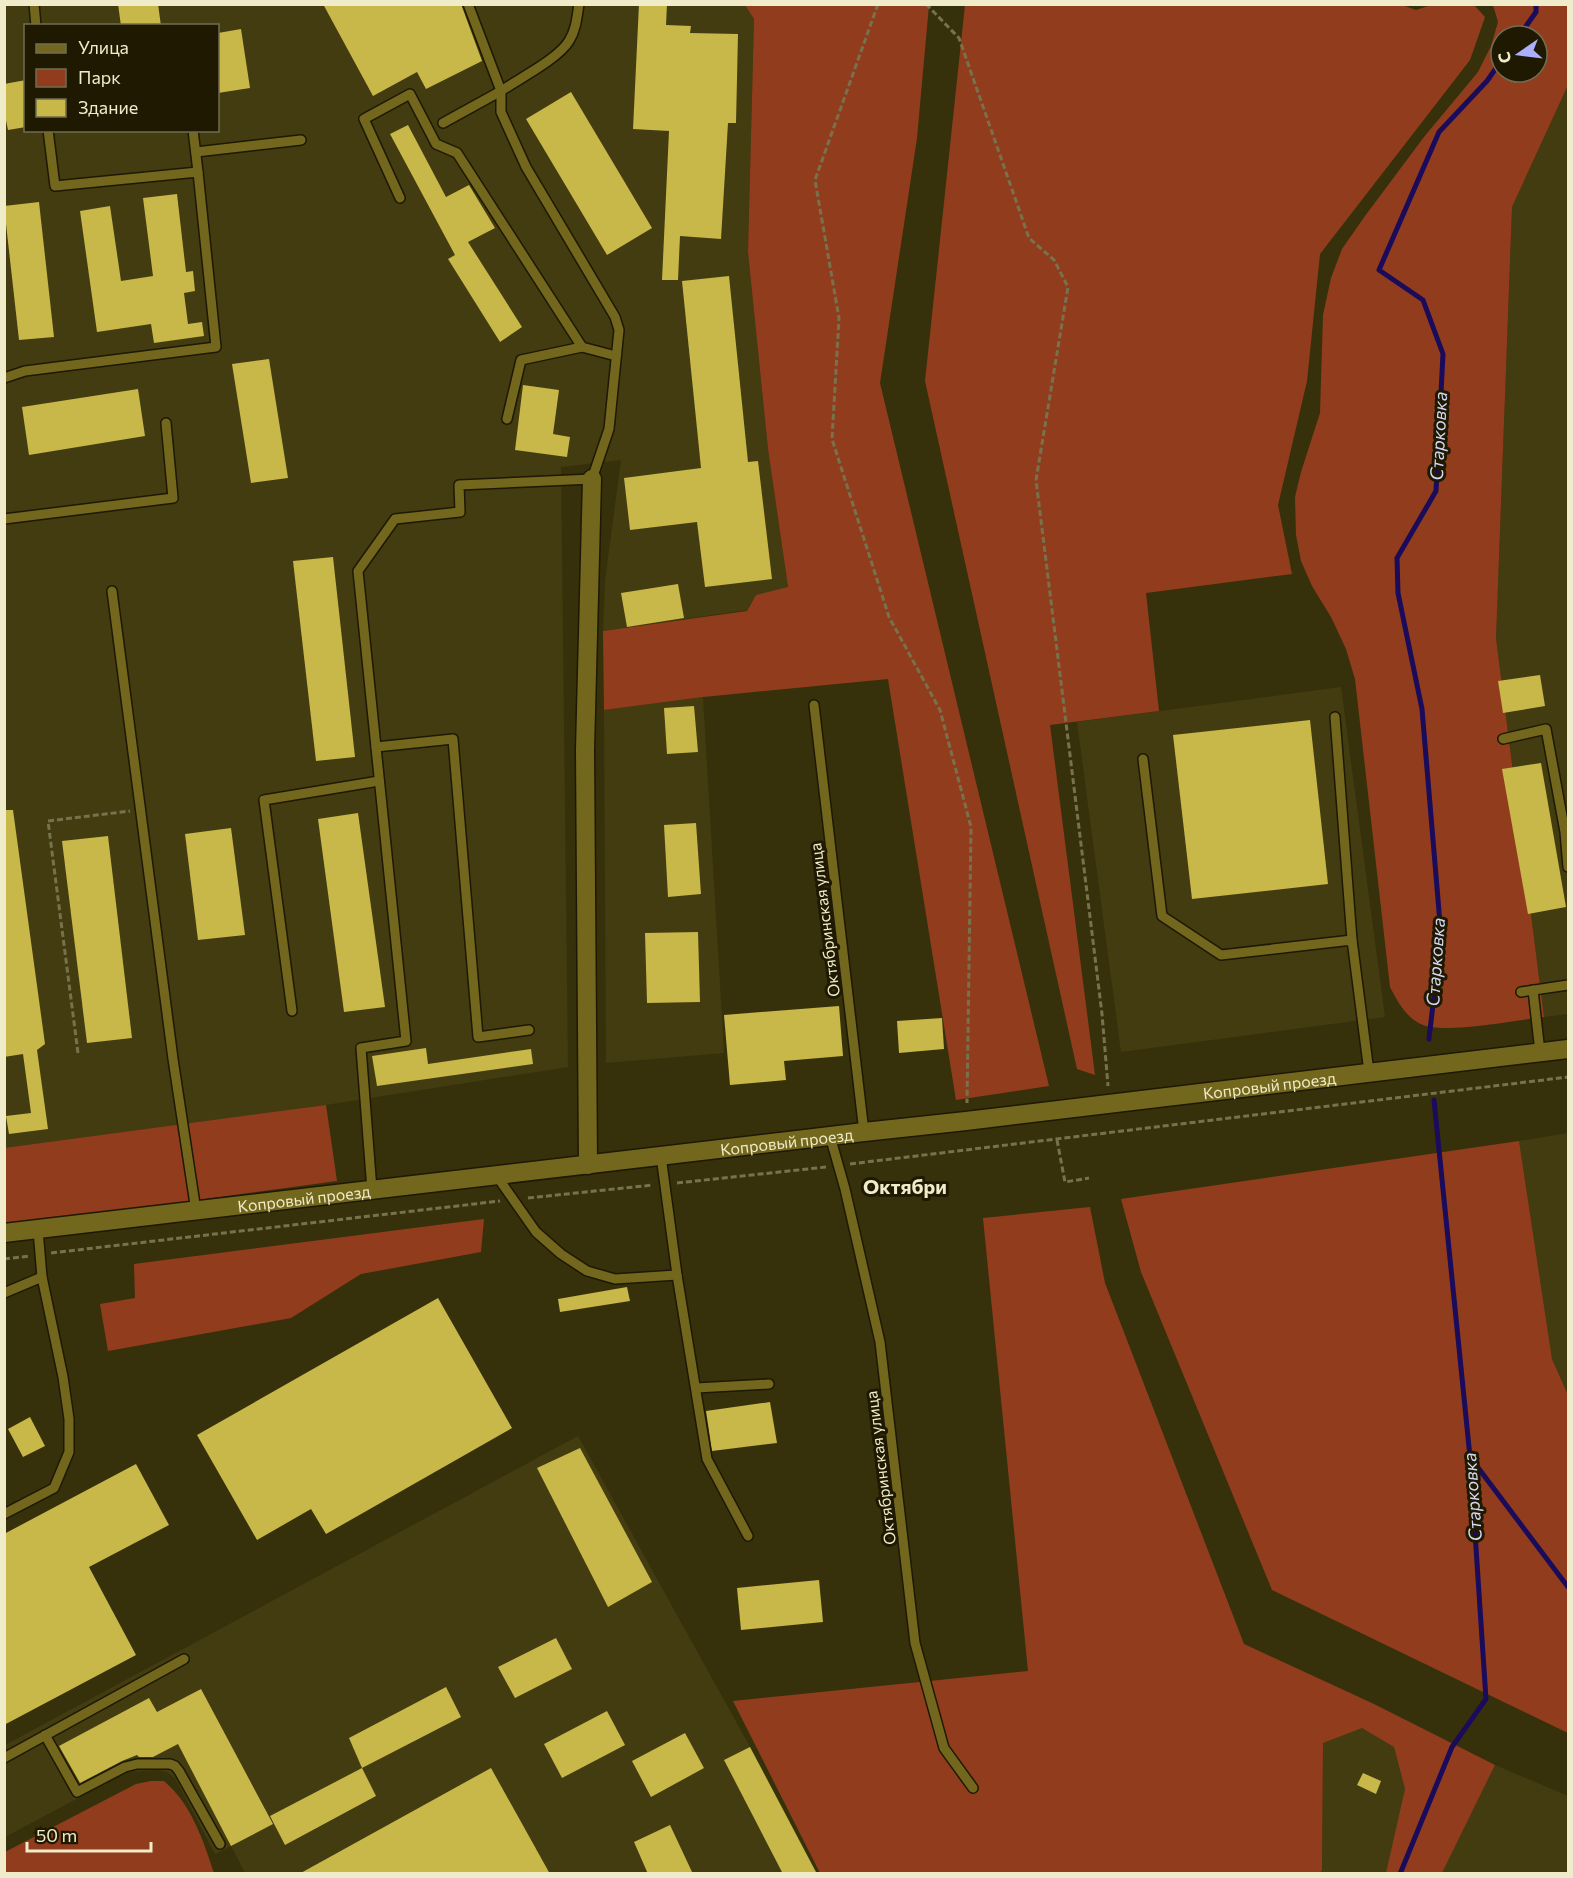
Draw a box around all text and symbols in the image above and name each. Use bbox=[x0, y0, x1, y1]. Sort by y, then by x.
legend bbox=[24, 24, 219, 132]
north arrow bbox=[1489, 24, 1549, 84]
text: Улица bbox=[78, 36, 129, 58]
text: С bbox=[1493, 50, 1515, 65]
text: Парк bbox=[78, 66, 121, 88]
text: Здание bbox=[78, 96, 138, 118]
water label: Старковка bbox=[1425, 391, 1451, 481]
street label: Октябринская улица bbox=[805, 842, 843, 998]
water label: Старковка bbox=[1421, 917, 1449, 1007]
street label: Копровый проезд bbox=[1202, 1067, 1337, 1102]
street label: Копровый проезд bbox=[719, 1124, 855, 1158]
district label: Октябри bbox=[863, 1174, 947, 1198]
street label: Копровый проезд bbox=[236, 1180, 372, 1215]
street label: Октябринская улица bbox=[861, 1390, 899, 1546]
water label: Старковка bbox=[1458, 1452, 1486, 1542]
scale bar bbox=[27, 1815, 152, 1853]
text: 50 m bbox=[36, 1824, 77, 1846]

